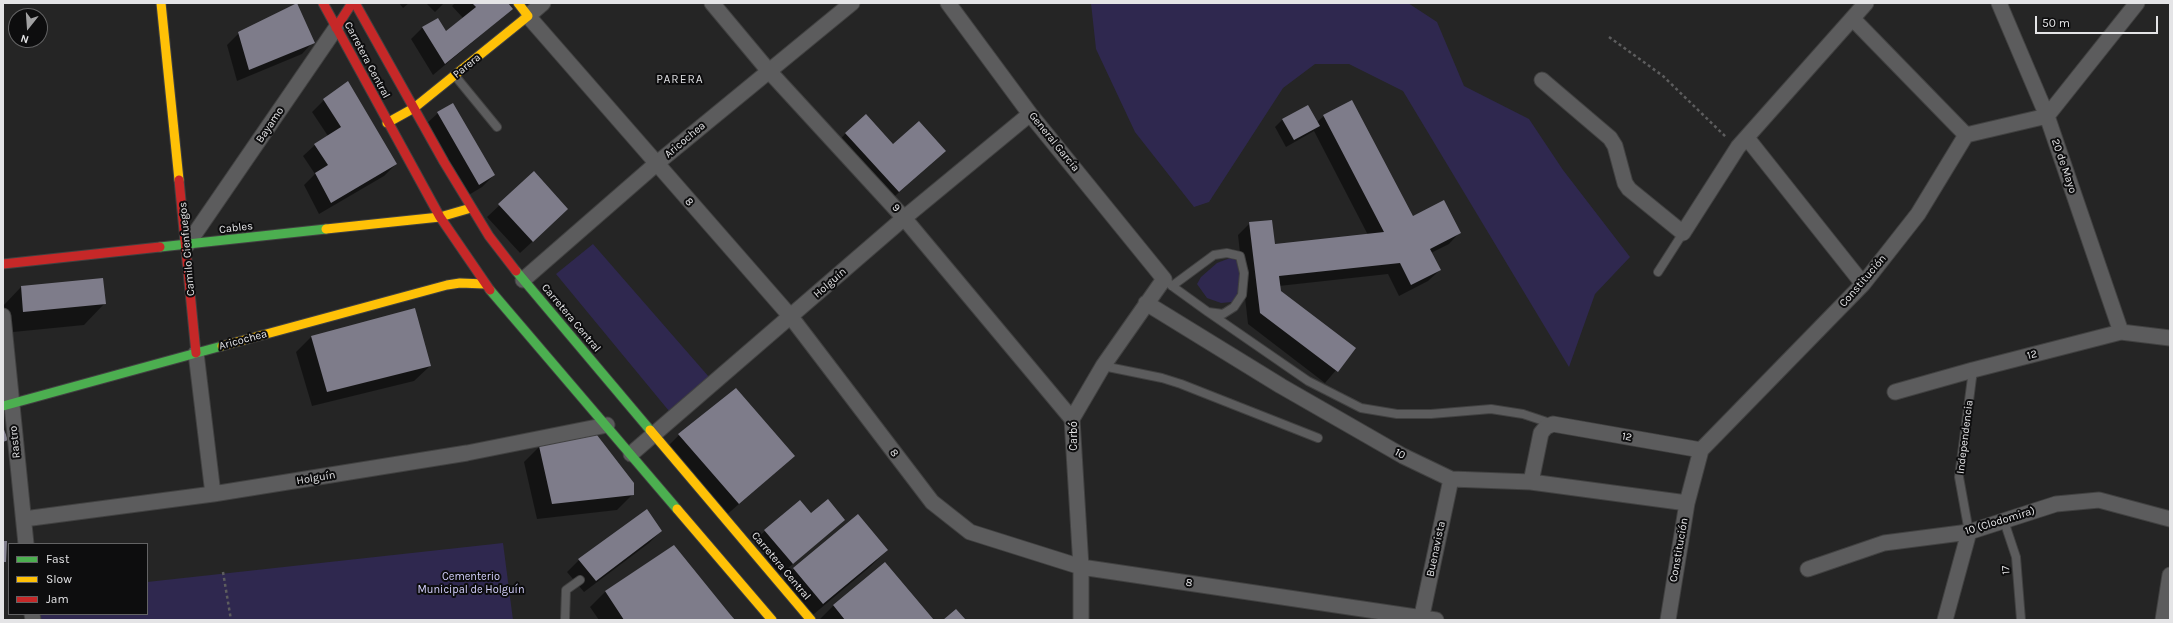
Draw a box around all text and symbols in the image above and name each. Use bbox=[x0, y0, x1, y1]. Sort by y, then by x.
north arrow bbox=[8, 8, 48, 48]
scale bar bbox=[2037, 8, 2160, 34]
text: 50 m bbox=[2042, 16, 2070, 30]
street label: Carretera Central bbox=[341, 19, 393, 101]
text: N bbox=[19, 32, 30, 46]
street label: Parera bbox=[450, 51, 484, 81]
district label: PARERA bbox=[656, 73, 704, 87]
street label: Bayamo bbox=[253, 105, 287, 145]
street label: General García bbox=[1026, 110, 1082, 174]
street label: Aricochea bbox=[662, 119, 708, 161]
street label: 20 de Mayo bbox=[2049, 137, 2079, 195]
street label: 8 bbox=[682, 195, 696, 209]
street label: Camilo Cienfuegos bbox=[176, 201, 198, 297]
street label: 9 bbox=[889, 201, 903, 215]
street label: Cables bbox=[218, 219, 254, 237]
street label: Constitución bbox=[1837, 252, 1889, 310]
street label: Holguín bbox=[811, 265, 849, 301]
street label: Carretera Central bbox=[539, 281, 603, 355]
street label: Aricochea bbox=[217, 327, 269, 353]
street label: 12 bbox=[2026, 347, 2038, 363]
street label: Independencia bbox=[1954, 399, 1976, 475]
street label: Carbó bbox=[1067, 421, 1081, 451]
street label: Rastro bbox=[7, 425, 23, 459]
street label: 12 bbox=[1621, 430, 1633, 444]
street label: 8 bbox=[887, 446, 901, 460]
street label: 10 bbox=[1392, 446, 1408, 462]
street label: Holguín bbox=[296, 468, 336, 488]
street label: 10 (Clodomira) bbox=[1963, 504, 2037, 538]
street label: Constitución bbox=[1667, 517, 1691, 583]
street label: Buenavista bbox=[1424, 520, 1448, 578]
street label: Carretera Central bbox=[749, 529, 813, 603]
legend bbox=[8, 543, 148, 615]
text: Fast bbox=[46, 552, 69, 566]
street label: 17 bbox=[1999, 565, 2013, 575]
park label: Cementerio Municipal de Holguín bbox=[417, 570, 525, 596]
text: Slow bbox=[46, 572, 72, 586]
street label: 8 bbox=[1185, 576, 1193, 590]
text: Jam bbox=[46, 592, 69, 606]

